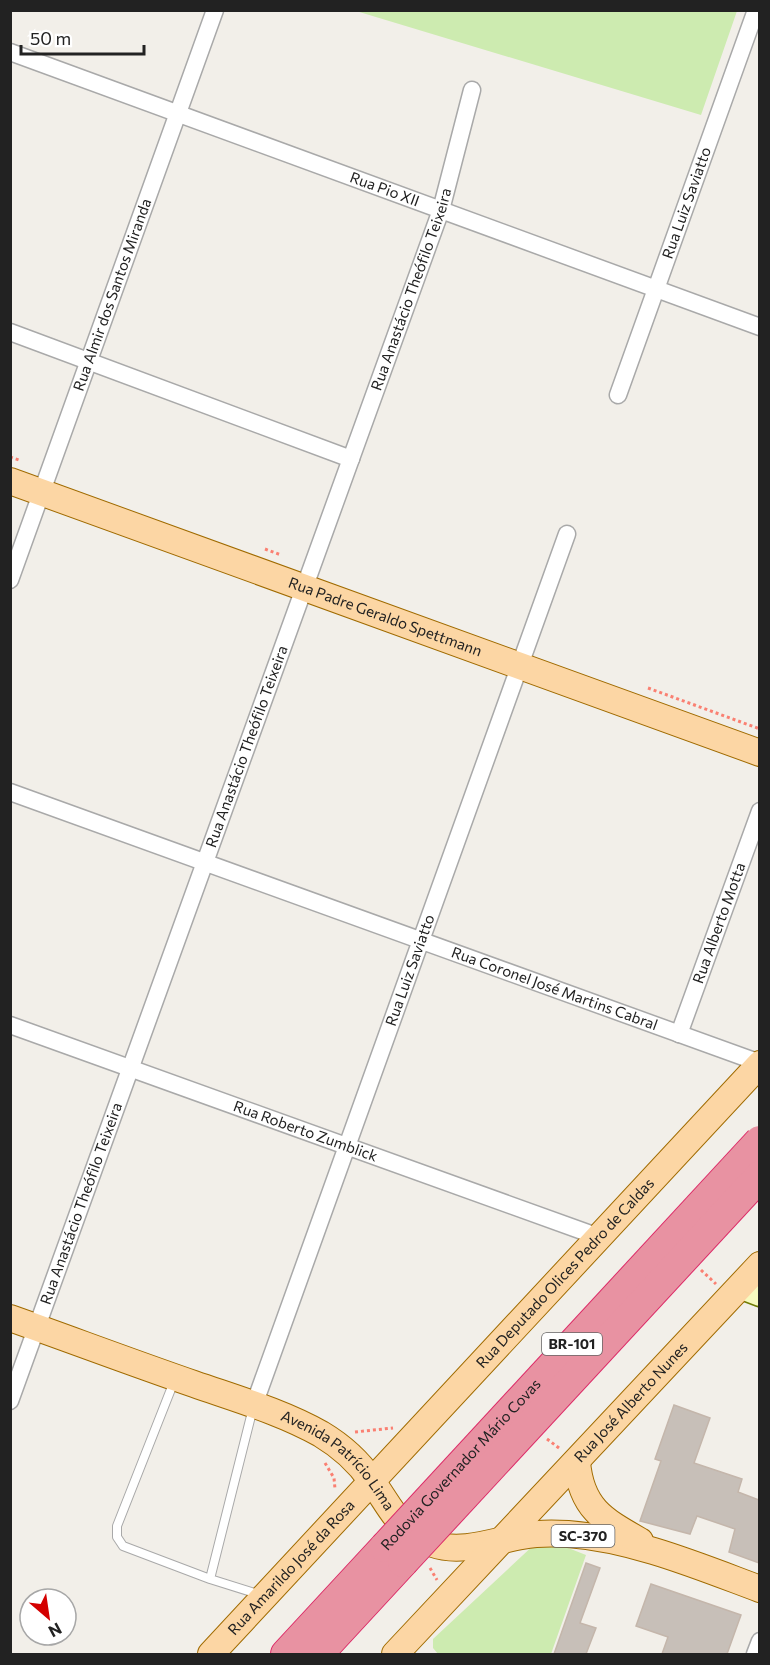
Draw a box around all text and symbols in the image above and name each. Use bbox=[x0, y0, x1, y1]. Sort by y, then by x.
scale bar bbox=[21, 18, 144, 56]
text: 50 m bbox=[30, 27, 71, 49]
street label: Rua Luiz Saviatto bbox=[658, 144, 714, 261]
street label: Rua Pio XII bbox=[348, 167, 422, 209]
street label: Rua Anastácio Theófilo Teixeira bbox=[366, 186, 454, 393]
street label: Rua Almir dos Santos Miranda bbox=[69, 196, 154, 393]
street label: Rua Padre Geraldo Spettmann bbox=[286, 573, 485, 659]
street label: Rua Anastácio Theófilo Teixeira bbox=[201, 643, 291, 850]
street label: Rua Alberto Motta bbox=[688, 860, 749, 986]
street label: Rua Luiz Saviatto bbox=[381, 912, 438, 1028]
street label: Rua Coronel José Martins Cabral bbox=[449, 942, 660, 1033]
street label: Rua Roberto Zumblick bbox=[231, 1096, 380, 1165]
street label: Rua Anastácio Theófilo Teixeira bbox=[36, 1100, 125, 1307]
street label: Rua Deputado Olices Pedro de Caldas bbox=[472, 1174, 657, 1371]
road number: BR-101 bbox=[542, 1333, 602, 1355]
street label: Rua José Alberto Nunes bbox=[570, 1338, 691, 1465]
street label: Rodovia Governador Mário Covas bbox=[377, 1374, 544, 1554]
street label: Avenida Patrício Lima bbox=[279, 1406, 399, 1513]
street label: Rua Amarildo José da Rosa bbox=[223, 1496, 358, 1638]
road number: SC-370 bbox=[552, 1525, 614, 1547]
north arrow bbox=[18, 1587, 78, 1647]
text: N bbox=[46, 1619, 65, 1642]

